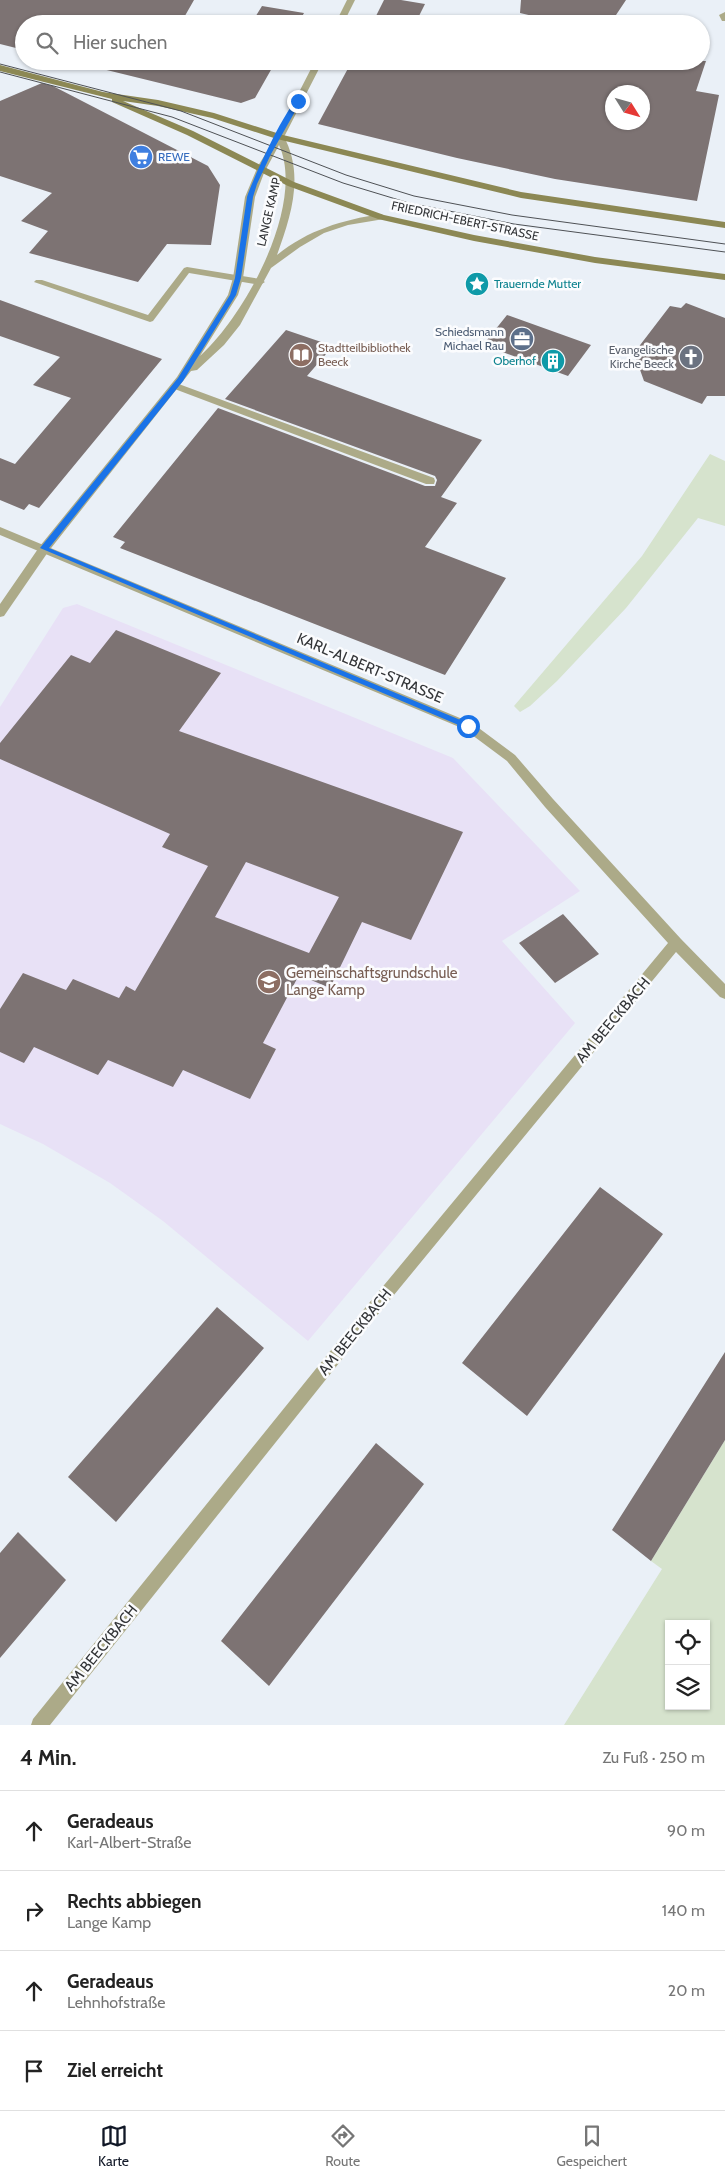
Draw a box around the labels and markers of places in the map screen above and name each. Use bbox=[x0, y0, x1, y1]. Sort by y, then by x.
supermarket icon: REWE bbox=[128, 144, 154, 170]
place label: REWE bbox=[158, 149, 190, 164]
place icon: Trauernde Mutter bbox=[464, 271, 490, 297]
place label: Trauernde Mutter bbox=[494, 276, 581, 291]
place label: Schiedsmann Michael Rau bbox=[435, 324, 504, 353]
office icon: Schiedsmann Michael Rau bbox=[509, 326, 535, 352]
place label: Stadtteilbibliothek Beeck bbox=[318, 340, 411, 369]
library icon: Stadtteilbibliothek Beeck bbox=[288, 342, 314, 368]
place label: Evangelische Kirche Beeck bbox=[609, 342, 675, 371]
church icon: Evangelische Kirche Beeck bbox=[678, 344, 704, 370]
building icon: Oberhof bbox=[540, 348, 566, 374]
place label: Oberhof bbox=[493, 353, 536, 368]
place label: Gemeinschaftsgrundschule Lange Kamp bbox=[286, 964, 458, 999]
school or university icon: Gemeinschaftsgrundschule Lange Kamp bbox=[256, 969, 282, 995]

